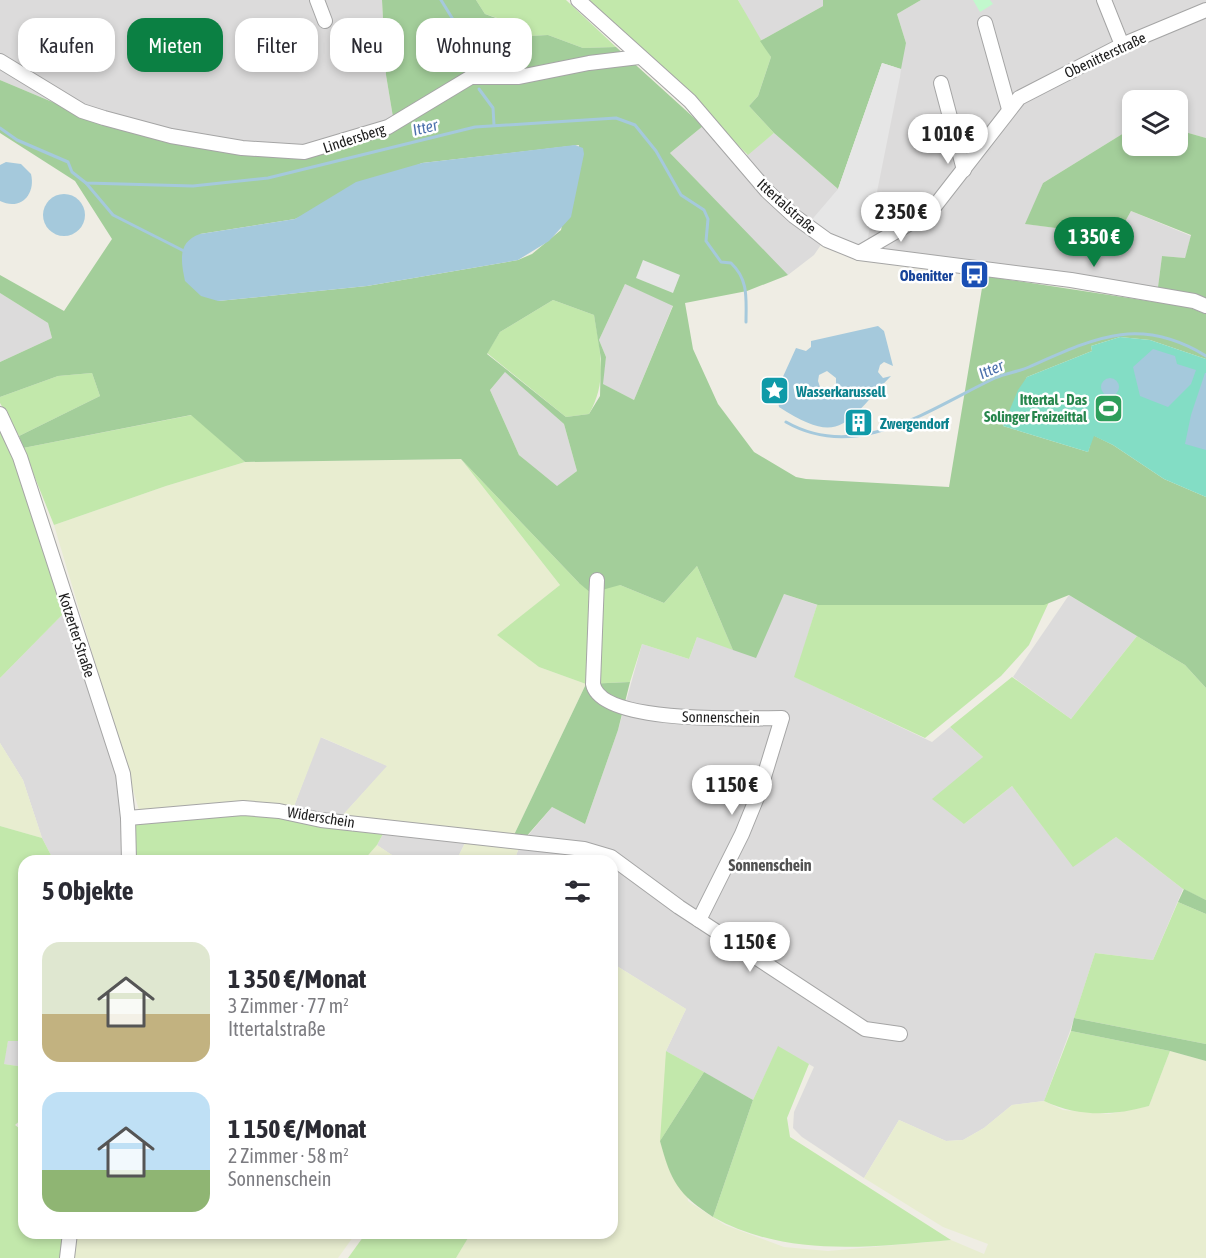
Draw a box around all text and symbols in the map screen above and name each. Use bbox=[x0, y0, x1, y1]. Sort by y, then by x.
chip: Kaufen bbox=[18, 18, 115, 72]
chip: Mieten bbox=[127, 18, 223, 72]
chip: Filter bbox=[235, 18, 318, 72]
chip: Neu bbox=[330, 18, 404, 72]
chip: Wohnung bbox=[416, 18, 532, 72]
street label: Obenitterstraße bbox=[1062, 29, 1149, 81]
map controls bbox=[1122, 90, 1188, 156]
button: layers bbox=[1122, 90, 1188, 156]
pin: 1 010 € bbox=[893, 114, 1003, 165]
water label: Itter bbox=[411, 115, 441, 139]
street label: Lindersberg bbox=[321, 120, 388, 156]
text: 1 010 € bbox=[922, 122, 974, 145]
street label: Ittertalstraße bbox=[754, 175, 820, 237]
pin: 2 350 € bbox=[846, 192, 956, 243]
text: 2 350 € bbox=[875, 200, 927, 223]
pin: 1 350 € bbox=[1039, 217, 1149, 268]
text: 1 350 € bbox=[1068, 225, 1120, 248]
bus stop icon: Obenitter bbox=[958, 259, 990, 291]
place label: Obenitter bbox=[900, 267, 954, 284]
water label: Itter bbox=[976, 355, 1007, 382]
place icon: Wasserkarussell bbox=[759, 375, 791, 407]
place label: Wasserkarussell bbox=[795, 383, 887, 400]
place label: Ittertal - Das Solinger Freizeittal bbox=[984, 391, 1088, 425]
sports icon: Ittertal - Das Solinger Freizeittal bbox=[1092, 392, 1124, 424]
building icon: Zwergendorf bbox=[843, 407, 875, 439]
place label: Zwergendorf bbox=[880, 415, 950, 432]
street label: Kotzerter Straße bbox=[55, 591, 99, 680]
street label: Sonnenschein bbox=[682, 708, 760, 726]
pin: 1 150 € bbox=[677, 765, 787, 816]
text: 1 150 € bbox=[706, 773, 758, 796]
street label: Widerschein bbox=[286, 803, 356, 831]
district label: Sonnenschein bbox=[729, 856, 812, 874]
icon: filters bbox=[561, 875, 594, 908]
text: 5 Objekte bbox=[42, 876, 134, 906]
pin: 1 150 € bbox=[695, 922, 805, 973]
text: 1 150 € bbox=[724, 930, 776, 953]
text: 1 350 €/Monat bbox=[228, 964, 366, 994]
icon: home bbox=[90, 966, 162, 1038]
text: 3 Zimmer · 77 m² bbox=[228, 994, 349, 1017]
text: Ittertalstraße bbox=[228, 1017, 326, 1040]
text: 1 150 €/Monat bbox=[228, 1114, 366, 1144]
icon: home bbox=[90, 1116, 162, 1188]
text: 2 Zimmer · 58 m² bbox=[228, 1144, 349, 1167]
text: Sonnenschein bbox=[228, 1167, 332, 1190]

